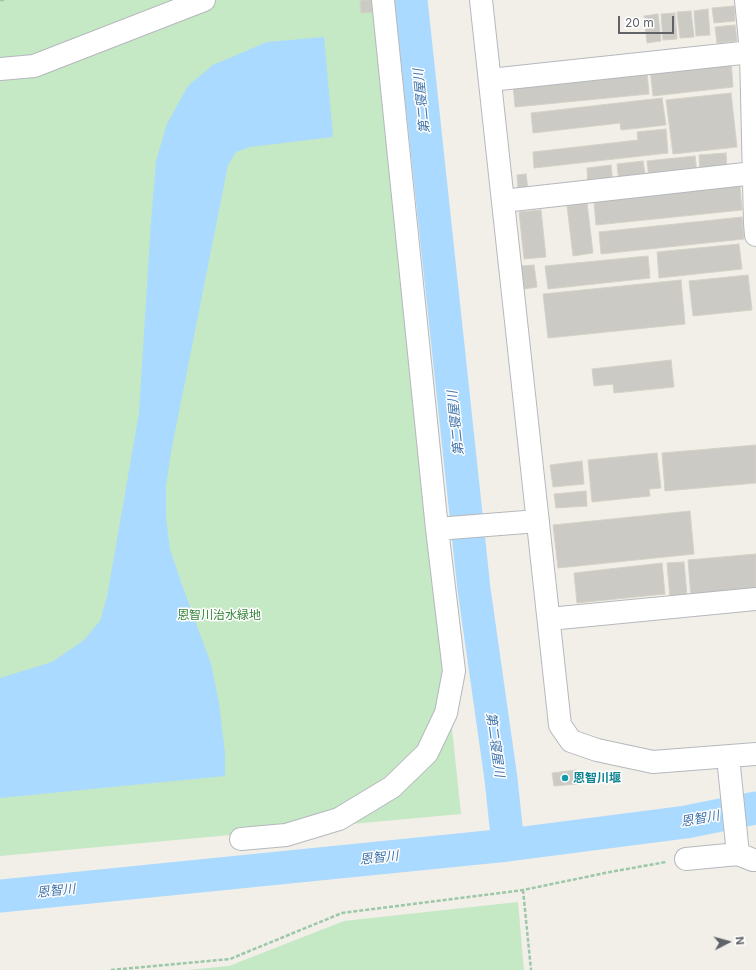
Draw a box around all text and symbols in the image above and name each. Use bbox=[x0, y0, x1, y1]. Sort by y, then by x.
scale bar bbox=[620, 8, 676, 34]
text: 20 m bbox=[625, 15, 654, 30]
water label: 第二寝屋川 bbox=[411, 68, 433, 134]
water label: 第二寝屋川 bbox=[445, 390, 467, 456]
park label: 恩智川治水緑地 bbox=[177, 608, 261, 622]
water label: 第二寝屋川 bbox=[483, 712, 507, 778]
place label: 恩智川堰 bbox=[573, 771, 621, 785]
marker: 恩智川堰 bbox=[560, 773, 570, 783]
water label: 恩智川 bbox=[679, 808, 721, 830]
water label: 恩智川 bbox=[359, 848, 399, 868]
water label: 恩智川 bbox=[36, 881, 76, 901]
north arrow bbox=[708, 922, 748, 962]
text: N bbox=[733, 936, 747, 946]

